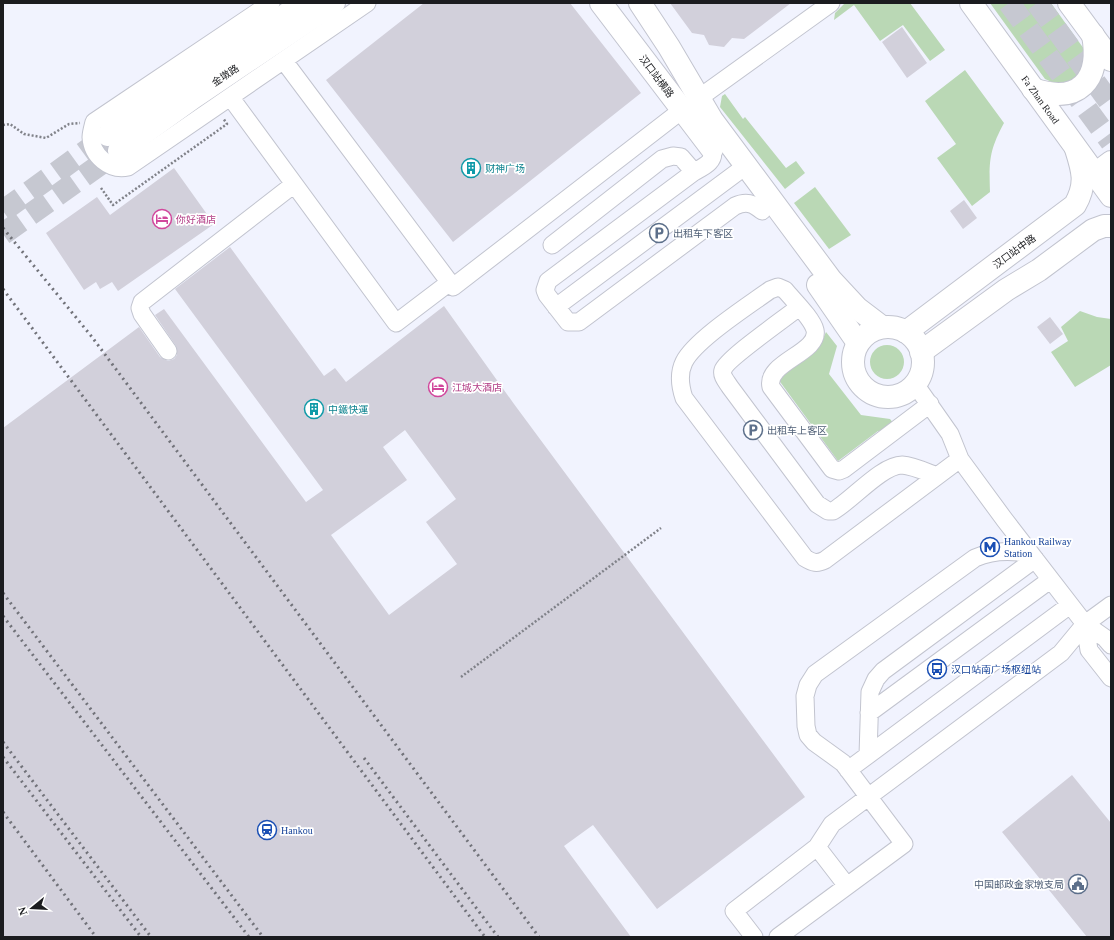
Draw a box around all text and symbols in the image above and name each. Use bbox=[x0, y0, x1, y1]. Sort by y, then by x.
street label: 汉口站横路 bbox=[637, 53, 676, 100]
street label: 金墩路 bbox=[210, 62, 241, 88]
street label: Fa Zhan Road bbox=[1019, 73, 1062, 126]
building icon: 财神广场 bbox=[460, 157, 482, 179]
place label: 财神广场 bbox=[485, 163, 525, 174]
hotel icon: 你好酒店 bbox=[151, 208, 173, 230]
place label: 你好酒店 bbox=[175, 214, 216, 225]
parking icon: 出租车下客区 bbox=[648, 222, 670, 244]
place label: 出租车下客区 bbox=[673, 228, 733, 239]
street label: 汉口站中路 bbox=[991, 232, 1038, 271]
hotel icon: 江城大酒店 bbox=[427, 376, 449, 398]
place label: 江城大酒店 bbox=[452, 382, 502, 393]
building icon: 中鐵快運 bbox=[303, 398, 325, 420]
place label: 中鐵快運 bbox=[328, 404, 368, 415]
parking icon: 出租车上客区 bbox=[742, 419, 764, 441]
place label: 出租车上客区 bbox=[767, 425, 827, 436]
metro station icon: Hankou Railway Station bbox=[979, 536, 1001, 558]
place label: Hankou Railway Station bbox=[1004, 536, 1072, 559]
bus stop icon: 汉口站南广场枢纽站 bbox=[926, 658, 948, 680]
place label: 汉口站南广场枢纽站 bbox=[951, 664, 1041, 675]
station icon: Hankou bbox=[256, 819, 278, 841]
place label: Hankou bbox=[281, 825, 313, 836]
public building icon: 中国邮政金家墩支局 bbox=[1067, 873, 1089, 895]
place label: 中国邮政金家墩支局 bbox=[974, 879, 1064, 890]
north arrow bbox=[12, 888, 52, 928]
text: N bbox=[16, 905, 29, 917]

